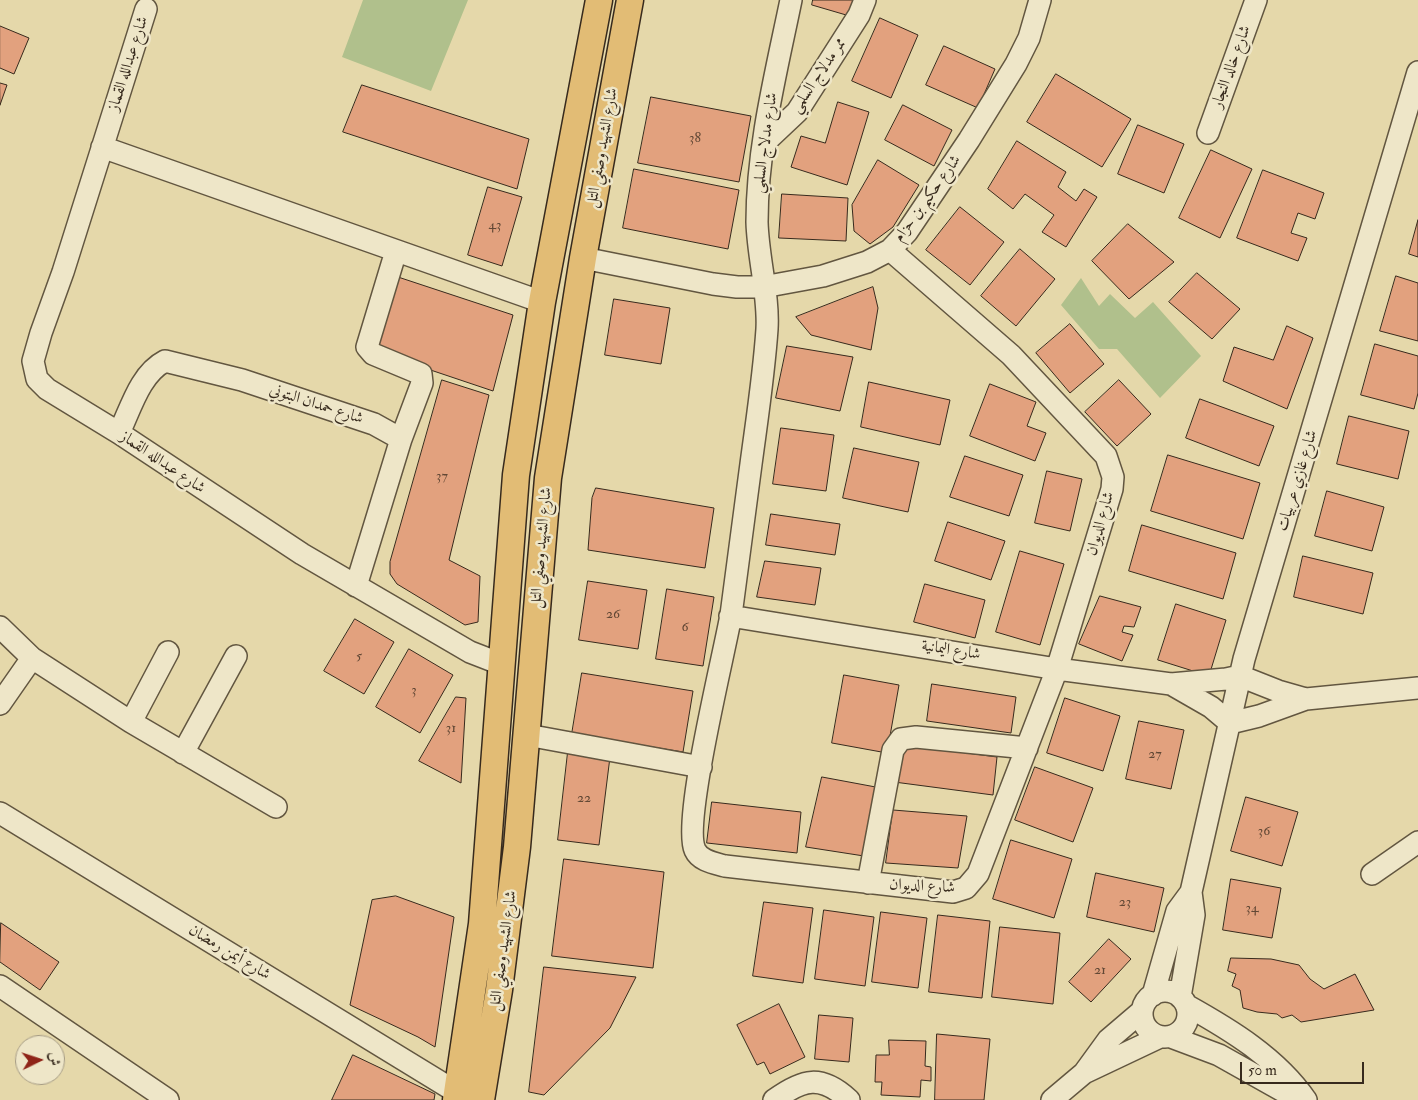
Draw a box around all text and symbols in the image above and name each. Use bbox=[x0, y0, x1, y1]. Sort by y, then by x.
street label: شارع عبدالله القماز bbox=[105, 14, 153, 114]
street label: شارع خالد النجار bbox=[1208, 23, 1256, 111]
street label: ممر مدلاج السلمي bbox=[787, 35, 851, 117]
street label: شارع الشهيد وصفي التل bbox=[583, 87, 623, 209]
street label: شارع مدلاج السلمي bbox=[749, 91, 783, 195]
house number: 38 bbox=[689, 131, 701, 147]
street label: شارع حكيم بن حزام bbox=[890, 152, 966, 246]
house number: 43 bbox=[489, 218, 501, 234]
street label: شارع حمدان البتوني bbox=[267, 381, 365, 429]
street label: شارع عبدالله القماز bbox=[116, 427, 208, 499]
street label: شارع غازي عربيات bbox=[1274, 428, 1322, 534]
house number: 37 bbox=[436, 469, 448, 485]
street label: شارع الشهيد وصفي التل bbox=[527, 487, 557, 609]
street label: شارع الديوان bbox=[1083, 490, 1119, 558]
house number: 26 bbox=[606, 607, 620, 623]
house number: 6 bbox=[681, 620, 689, 636]
street label: شارع اليمانية bbox=[920, 637, 982, 665]
house number: 5 bbox=[356, 649, 362, 665]
house number: 3 bbox=[411, 683, 417, 699]
house number: 31 bbox=[446, 721, 456, 737]
house number: 27 bbox=[1148, 747, 1162, 763]
house number: 22 bbox=[577, 791, 591, 807]
house number: 36 bbox=[1258, 824, 1270, 840]
street label: شارع الديوان bbox=[889, 876, 955, 898]
street label: شارع الشهيد وصفي التل bbox=[486, 890, 522, 1012]
house number: 23 bbox=[1119, 895, 1131, 911]
house number: 34 bbox=[1246, 901, 1258, 917]
street label: شارع أيمن رمضان bbox=[185, 921, 273, 985]
house number: 21 bbox=[1094, 963, 1106, 979]
north arrow bbox=[15, 1035, 65, 1085]
text: ش bbox=[46, 1051, 63, 1067]
scale bar bbox=[1243, 1052, 1367, 1084]
text: 50 m bbox=[1248, 1061, 1277, 1080]

